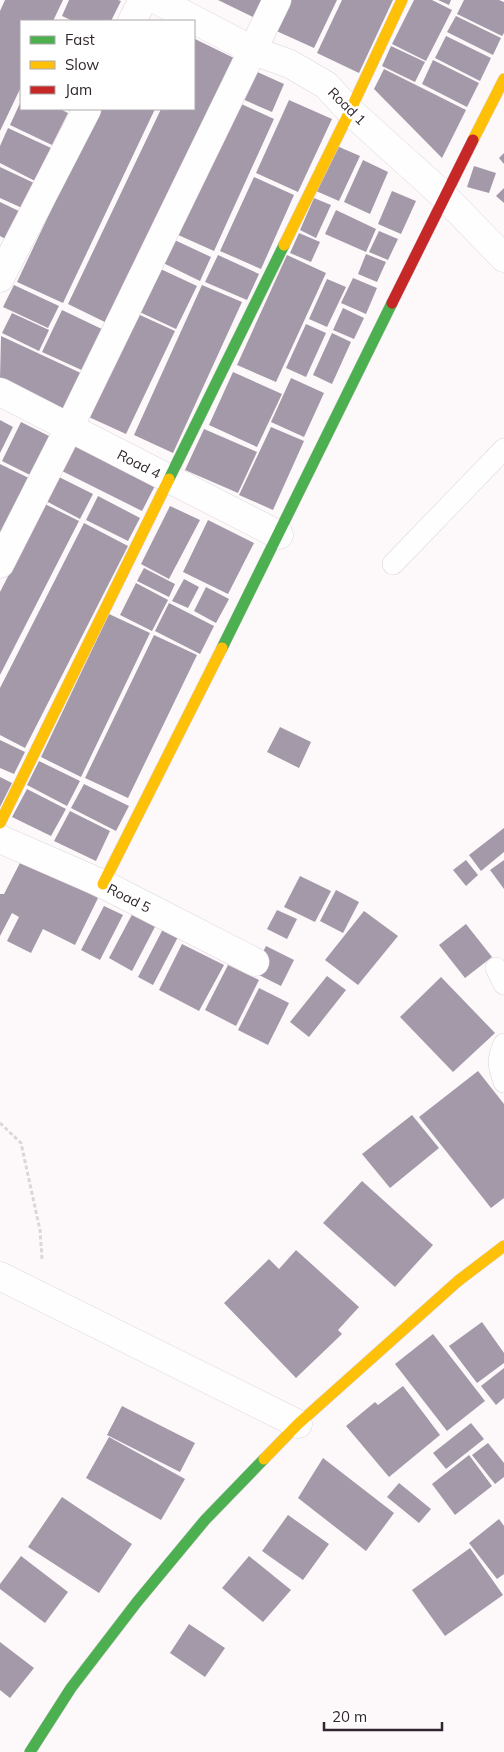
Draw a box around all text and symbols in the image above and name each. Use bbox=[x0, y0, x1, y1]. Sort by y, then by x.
legend bbox=[20, 20, 195, 110]
text: Fast bbox=[65, 30, 95, 49]
text: Slow bbox=[65, 55, 99, 74]
text: Jam bbox=[65, 80, 92, 99]
street label: Road 1 bbox=[324, 83, 370, 129]
street label: Road 4 bbox=[114, 445, 164, 483]
street label: Road 5 bbox=[104, 879, 154, 917]
scale bar bbox=[324, 1700, 442, 1732]
text: 20 m bbox=[332, 1707, 367, 1726]

